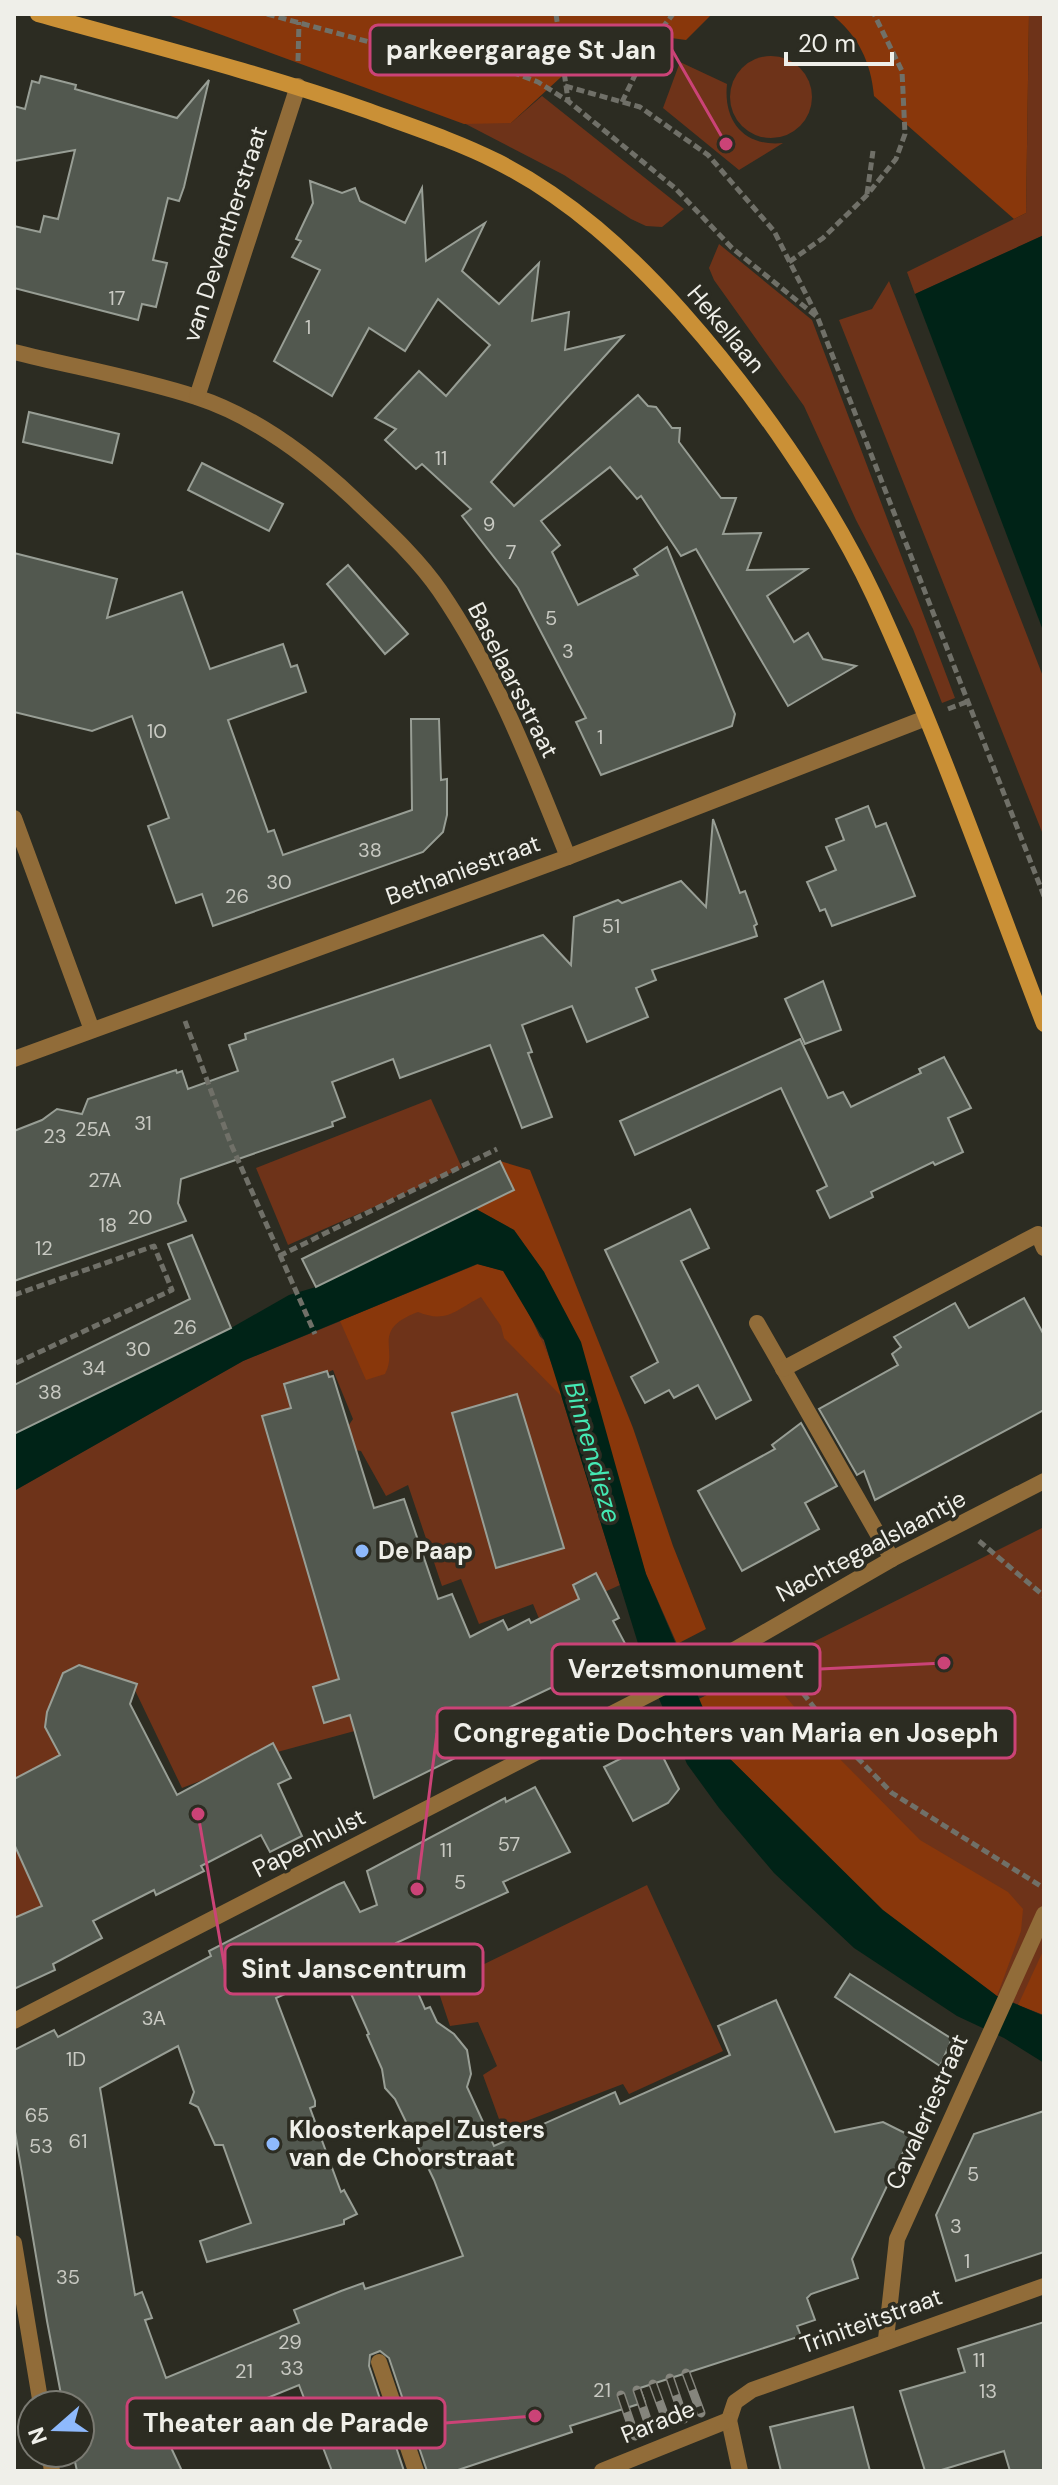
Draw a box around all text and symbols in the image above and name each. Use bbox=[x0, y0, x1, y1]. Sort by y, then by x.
scale bar bbox=[786, 16, 892, 66]
callout: parkeergarage St Jan bbox=[370, 25, 672, 75]
text: 20 m bbox=[798, 28, 856, 59]
text: parkeergarage St Jan bbox=[386, 33, 656, 67]
street label: van Deventherstraat bbox=[175, 122, 274, 346]
street label: Hekellaan bbox=[681, 278, 772, 379]
house number: 17 bbox=[109, 285, 125, 311]
house number: 1 bbox=[305, 314, 311, 340]
house number: 11 bbox=[435, 445, 447, 471]
house number: 9 bbox=[483, 511, 495, 537]
house number: 7 bbox=[506, 539, 516, 565]
street label: Baselaarsstraat bbox=[461, 597, 566, 763]
house number: 5 bbox=[545, 605, 557, 631]
house number: 3 bbox=[562, 638, 574, 664]
house number: 10 bbox=[147, 718, 167, 744]
house number: 1 bbox=[597, 724, 603, 750]
street label: Bethaniestraat bbox=[381, 827, 544, 912]
house number: 38 bbox=[358, 837, 382, 863]
house number: 30 bbox=[266, 869, 292, 895]
house number: 26 bbox=[225, 883, 249, 909]
house number: 51 bbox=[602, 913, 620, 939]
house number: 31 bbox=[134, 1110, 152, 1136]
house number: 25A bbox=[75, 1116, 111, 1142]
house number: 23 bbox=[43, 1123, 67, 1149]
house number: 27A bbox=[88, 1167, 122, 1193]
house number: 20 bbox=[128, 1204, 153, 1230]
house number: 18 bbox=[99, 1212, 117, 1238]
house number: 12 bbox=[35, 1235, 53, 1261]
house number: 26 bbox=[173, 1314, 197, 1340]
house number: 30 bbox=[125, 1336, 151, 1362]
house number: 34 bbox=[82, 1355, 106, 1381]
water label: Binnendieze bbox=[557, 1377, 629, 1527]
house number: 38 bbox=[38, 1379, 62, 1405]
street label: Nachtegaalslaantje bbox=[770, 1482, 971, 1609]
place label: De Paap bbox=[378, 1535, 473, 1566]
marker: De Paap bbox=[353, 1542, 371, 1560]
callout: Verzetsmonument bbox=[552, 1644, 820, 1694]
text: Verzetsmonument bbox=[568, 1652, 804, 1686]
callout: Congregatie Dochters van Maria en Joseph bbox=[437, 1708, 1015, 1758]
text: Congregatie Dochters van Maria en Joseph bbox=[453, 1716, 999, 1750]
street label: Papenhulst bbox=[247, 1801, 370, 1884]
house number: 57 bbox=[498, 1831, 520, 1857]
house number: 11 bbox=[440, 1837, 452, 1863]
house number: 5 bbox=[454, 1869, 466, 1895]
callout: Sint Janscentrum bbox=[225, 1944, 483, 1994]
text: Sint Janscentrum bbox=[241, 1952, 467, 1986]
house number: 3A bbox=[142, 2005, 166, 2031]
street label: Cavaleriestraat bbox=[878, 2029, 975, 2194]
house number: 1D bbox=[66, 2046, 86, 2072]
house number: 65 bbox=[25, 2102, 49, 2128]
place label: Kloosterkapel Zusters van de Choorstraat bbox=[289, 2114, 545, 2173]
house number: 61 bbox=[69, 2128, 87, 2154]
house number: 53 bbox=[29, 2133, 53, 2159]
marker: Kloosterkapel Zusters van de Choorstraat bbox=[264, 2135, 282, 2153]
house number: 5 bbox=[967, 2161, 979, 2187]
house number: 3 bbox=[950, 2213, 962, 2239]
house number: 1 bbox=[964, 2248, 970, 2274]
house number: 35 bbox=[56, 2264, 80, 2290]
street label: Triniteitstraat bbox=[795, 2280, 946, 2361]
house number: 29 bbox=[278, 2329, 302, 2355]
house number: 11 bbox=[973, 2347, 985, 2373]
house number: 33 bbox=[280, 2355, 304, 2381]
house number: 21 bbox=[235, 2358, 253, 2384]
house number: 21 bbox=[593, 2377, 611, 2403]
house number: 13 bbox=[979, 2378, 997, 2404]
north arrow bbox=[16, 2389, 96, 2469]
street label: Parade bbox=[616, 2393, 699, 2450]
callout: Theater aan de Parade bbox=[127, 2398, 445, 2448]
text: Theater aan de Parade bbox=[143, 2406, 429, 2440]
text: N bbox=[21, 2423, 54, 2448]

